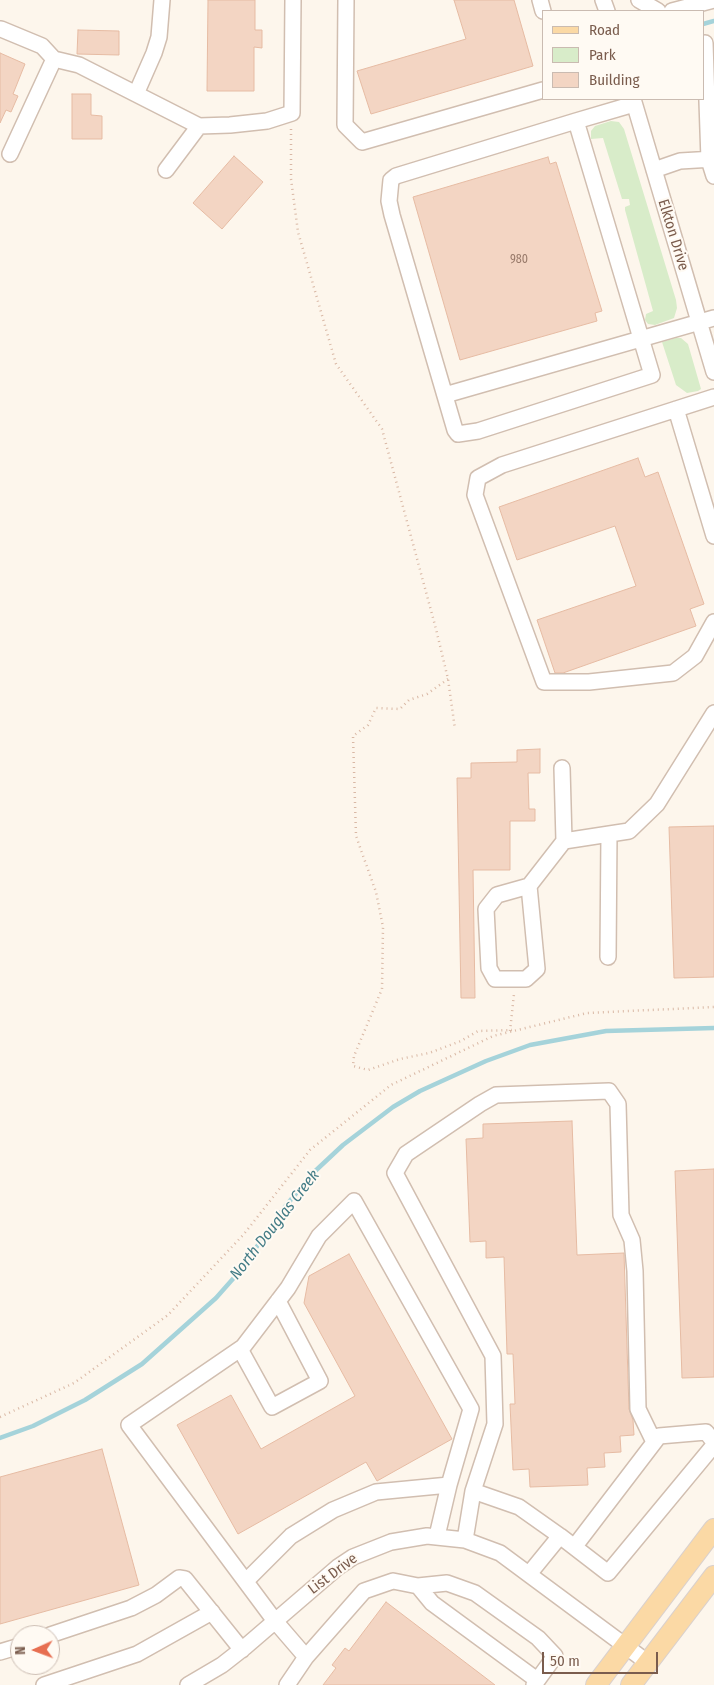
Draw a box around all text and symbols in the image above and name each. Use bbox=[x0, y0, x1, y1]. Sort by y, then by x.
legend bbox=[542, 10, 704, 100]
text: Road bbox=[589, 21, 620, 39]
text: Park bbox=[589, 46, 616, 64]
text: Building bbox=[589, 71, 640, 89]
street label: Elkton Drive bbox=[654, 197, 692, 273]
house number: 980 bbox=[510, 253, 528, 267]
water label: North Douglas Creek bbox=[226, 1166, 324, 1284]
street label: List Drive bbox=[305, 1550, 361, 1598]
north arrow bbox=[10, 1625, 60, 1675]
scale bar bbox=[544, 1642, 660, 1674]
text: N bbox=[12, 1646, 29, 1655]
text: 50 m bbox=[550, 1652, 580, 1670]

